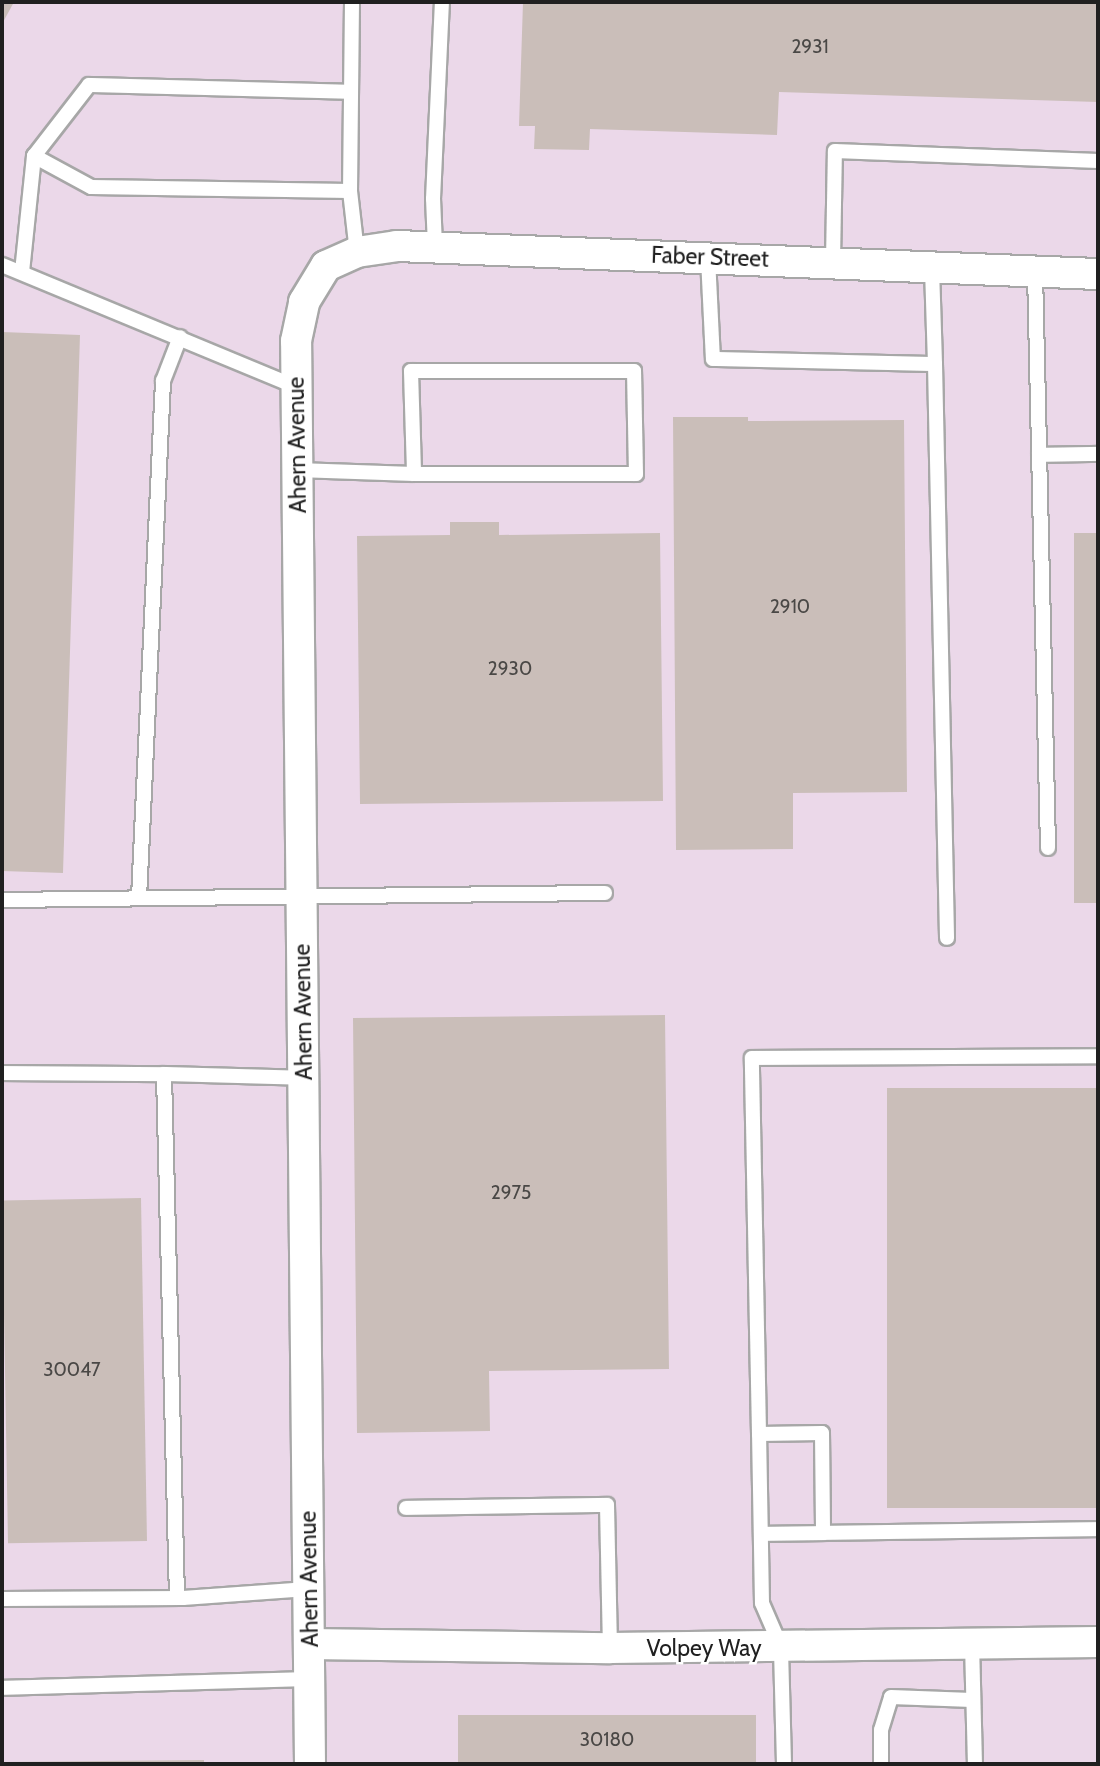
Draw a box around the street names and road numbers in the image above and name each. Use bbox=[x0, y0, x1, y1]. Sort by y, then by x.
street label: Faber Street bbox=[651, 241, 769, 273]
street label: Ahern Avenue bbox=[282, 376, 312, 514]
street label: Ahern Avenue bbox=[288, 943, 318, 1081]
street label: Ahern Avenue bbox=[294, 1510, 324, 1648]
street label: Volpey Way bbox=[646, 1634, 762, 1662]

